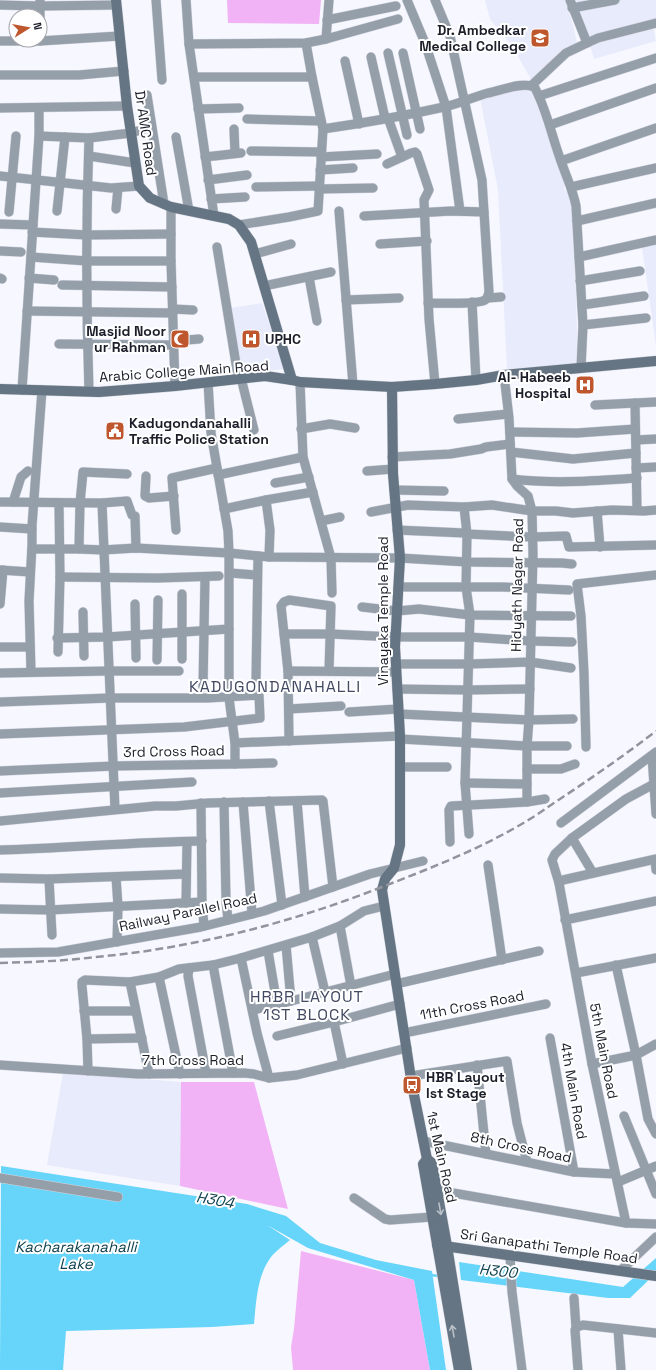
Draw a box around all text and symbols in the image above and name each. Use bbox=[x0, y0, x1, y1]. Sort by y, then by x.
north arrow bbox=[8, 8, 48, 48]
text: N bbox=[30, 21, 45, 31]
place label: Dr. Ambedkar Medical College bbox=[419, 21, 526, 55]
school or university icon: Dr. Ambedkar Medical College bbox=[529, 27, 551, 49]
street label: Dr AMC Road bbox=[131, 89, 161, 177]
place label: Masjid Noor ur Rahman bbox=[86, 322, 166, 356]
mosque icon: Masjid Noor ur Rahman bbox=[169, 328, 191, 350]
hospital icon: UPHC bbox=[240, 328, 262, 350]
place label: UPHC bbox=[265, 330, 301, 348]
street label: Arabic College Main Road bbox=[99, 356, 269, 386]
place label: Al- Habeeb Hospital bbox=[498, 368, 571, 402]
hospital icon: Al- Habeeb Hospital bbox=[574, 374, 596, 396]
place label: Kadugondanahalli Traffic Police Station bbox=[129, 414, 269, 448]
public building icon: Kadugondanahalli Traffic Police Station bbox=[104, 420, 126, 442]
street label: Hidyath Nagar Road bbox=[507, 518, 527, 652]
street label: Vinayaka Temple Road bbox=[374, 536, 392, 686]
district label: KADUGONDANAHALLI bbox=[189, 676, 361, 697]
street label: 3rd Cross Road bbox=[123, 741, 225, 761]
street label: Railway Parallel Road bbox=[117, 889, 259, 935]
district label: HRBR LAYOUT 1ST BLOCK bbox=[250, 986, 364, 1025]
street label: 11th Cross Road bbox=[418, 986, 526, 1024]
street label: 5th Main Road bbox=[586, 1002, 622, 1100]
street label: 4th Main Road bbox=[557, 1041, 591, 1141]
street label: 7th Cross Road bbox=[142, 1051, 244, 1069]
place label: HBR Layout Ist Stage bbox=[426, 1068, 505, 1102]
bus stop icon: HBR Layout Ist Stage bbox=[401, 1074, 423, 1096]
street label: 1st Main Road bbox=[423, 1110, 461, 1204]
street label: 8th Cross Road bbox=[469, 1128, 573, 1166]
water label: H304 bbox=[195, 1187, 236, 1212]
one-way arrow bbox=[436, 1202, 444, 1215]
street label: Sri Ganapathi Temple Road bbox=[459, 1225, 639, 1267]
water label: Kacharakanahalli Lake bbox=[15, 1237, 139, 1273]
water label: H300 bbox=[478, 1259, 519, 1282]
one-way arrow bbox=[448, 1325, 456, 1338]

